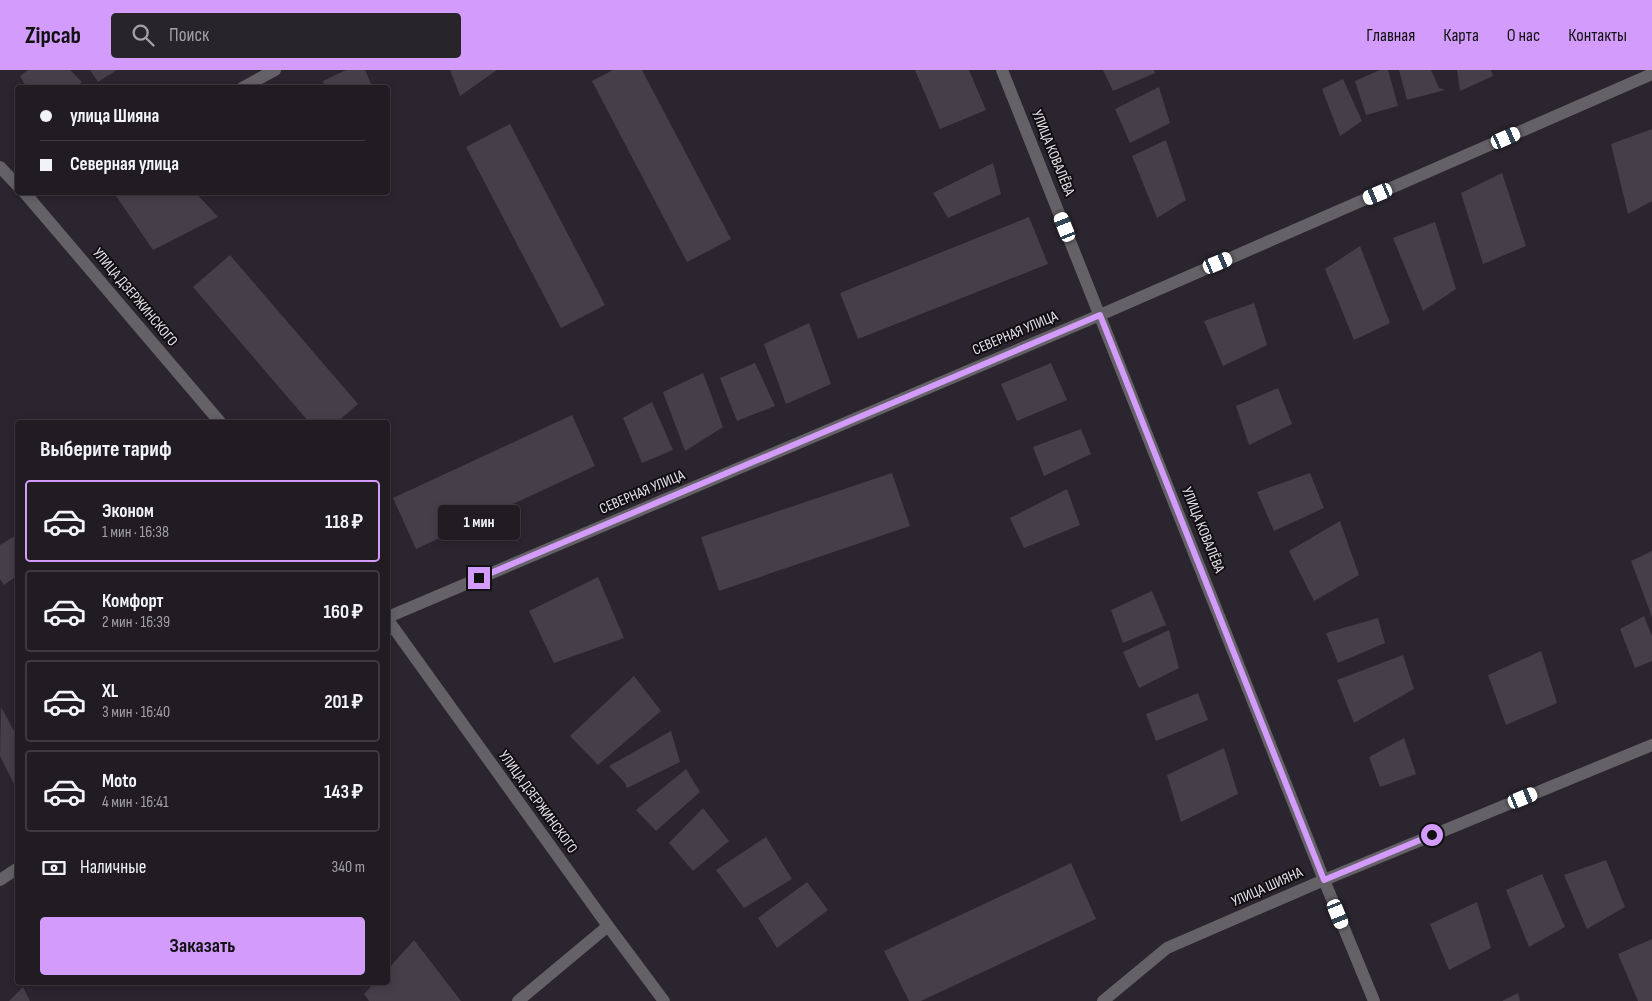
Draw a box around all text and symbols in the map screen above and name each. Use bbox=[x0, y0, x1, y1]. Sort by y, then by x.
search box bbox=[111, 13, 461, 58]
text: Zipcab bbox=[25, 21, 81, 50]
icon: search bbox=[129, 21, 157, 49]
text: Поиск bbox=[169, 24, 209, 47]
text: Главная bbox=[1366, 25, 1415, 46]
text: Карта bbox=[1443, 25, 1479, 46]
text: О нас bbox=[1507, 25, 1540, 46]
text: Контакты bbox=[1568, 25, 1627, 46]
text: улица Шияна bbox=[70, 105, 159, 128]
street label: УЛИЦА КОВАЛЁВА bbox=[1027, 107, 1079, 199]
car bbox=[1489, 125, 1522, 151]
text: Северная улица bbox=[70, 153, 179, 176]
car bbox=[1361, 181, 1394, 207]
car bbox=[1052, 210, 1077, 244]
street label: УЛИЦА ДЗЕРЖИНСКОГО bbox=[88, 244, 182, 350]
car bbox=[1201, 250, 1234, 276]
street label: СЕВЕРНАЯ УЛИЦА bbox=[969, 306, 1061, 359]
text: Выберите тариф bbox=[40, 436, 172, 463]
street label: СЕВЕРНАЯ УЛИЦА bbox=[596, 465, 688, 518]
street label: УЛИЦА КОВАЛЁВА bbox=[1177, 484, 1229, 576]
icon: car bbox=[42, 499, 87, 544]
text: Эконом bbox=[102, 500, 154, 523]
callout: 1 мин bbox=[438, 506, 520, 540]
text: 118 ₽ bbox=[325, 511, 363, 534]
text: 1 мин bbox=[463, 513, 495, 532]
text: 1 мин · 16:38 bbox=[102, 523, 169, 542]
route end bbox=[468, 567, 490, 589]
icon: car bbox=[42, 589, 87, 634]
text: Комфорт bbox=[102, 590, 164, 613]
text: 160 ₽ bbox=[324, 601, 363, 624]
text: 2 мин · 16:39 bbox=[102, 613, 170, 632]
icon: car bbox=[42, 679, 87, 724]
text: XL bbox=[102, 680, 118, 703]
text: 201 ₽ bbox=[324, 691, 363, 714]
text: 3 мин · 16:40 bbox=[102, 703, 170, 722]
street label: УЛИЦА ДЗЕРЖИНСКОГО bbox=[494, 747, 582, 857]
icon: car bbox=[42, 769, 87, 814]
text: Moto bbox=[102, 770, 137, 793]
text: 143 ₽ bbox=[324, 781, 363, 804]
car bbox=[1506, 785, 1539, 811]
text: 4 мин · 16:41 bbox=[102, 793, 169, 812]
route start bbox=[1421, 824, 1443, 846]
icon: cash bbox=[40, 854, 68, 882]
text: Наличные bbox=[80, 856, 146, 879]
text: 340 m bbox=[332, 858, 365, 877]
street label: УЛИЦА ШИЯНА bbox=[1228, 863, 1306, 911]
car bbox=[1325, 897, 1350, 931]
button: Заказать bbox=[40, 917, 365, 975]

